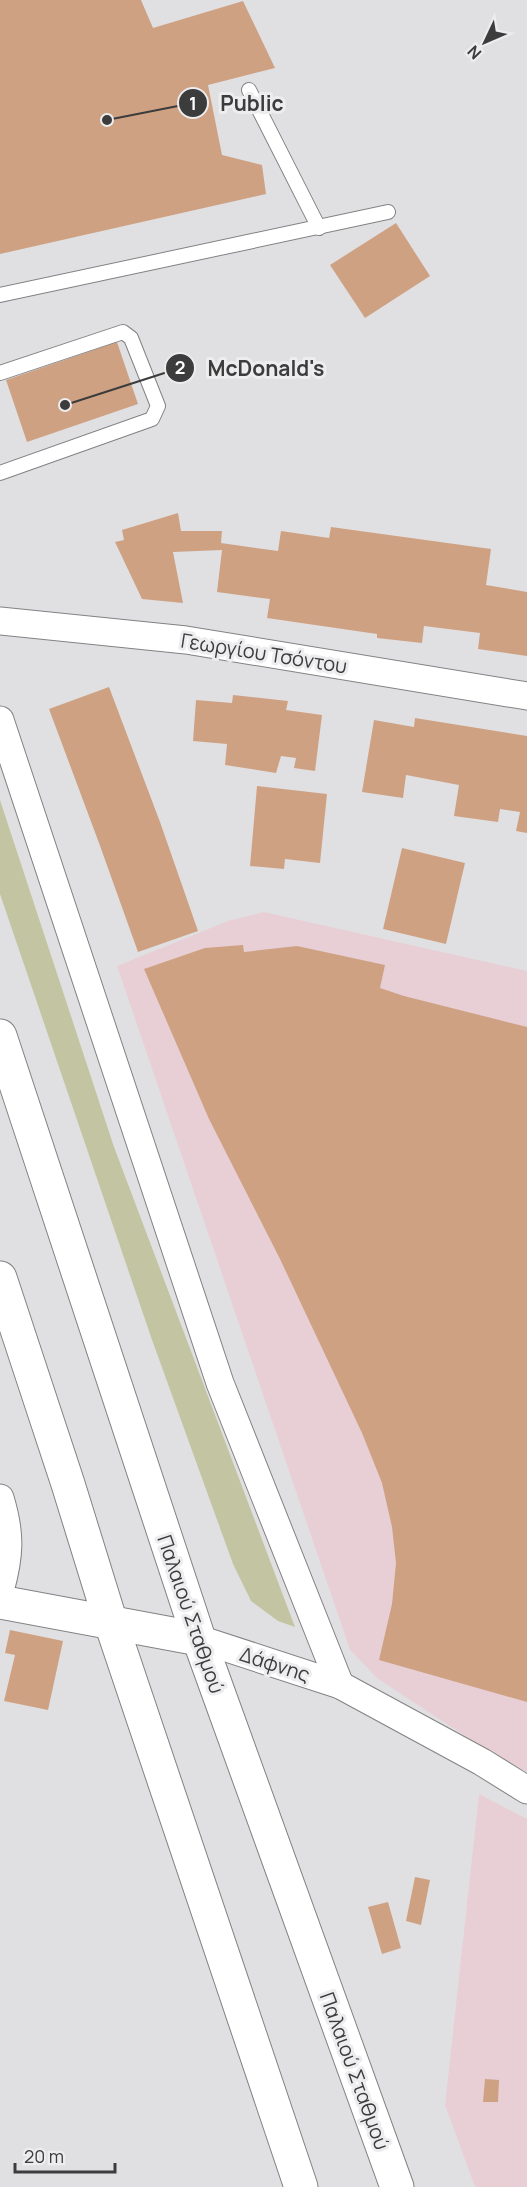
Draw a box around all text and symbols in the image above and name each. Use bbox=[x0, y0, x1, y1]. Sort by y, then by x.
north arrow bbox=[455, 12, 515, 72]
text: N bbox=[462, 41, 486, 64]
callout: Public bbox=[178, 84, 295, 123]
text: Public bbox=[220, 89, 284, 117]
text: 1 bbox=[189, 91, 197, 115]
callout: McDonald's bbox=[165, 349, 336, 388]
text: McDonald's bbox=[208, 354, 324, 382]
text: 2 bbox=[175, 355, 185, 379]
street label: Γεωργίου Τσόντου bbox=[179, 627, 349, 679]
street label: Παλαιού Σταθμού bbox=[151, 1531, 231, 1697]
street label: Δάφνης bbox=[237, 1640, 313, 1688]
street label: Παλαιού Σταθμού bbox=[314, 1988, 396, 2154]
scale bar bbox=[15, 2136, 116, 2174]
text: 20 m bbox=[24, 2144, 64, 2168]

